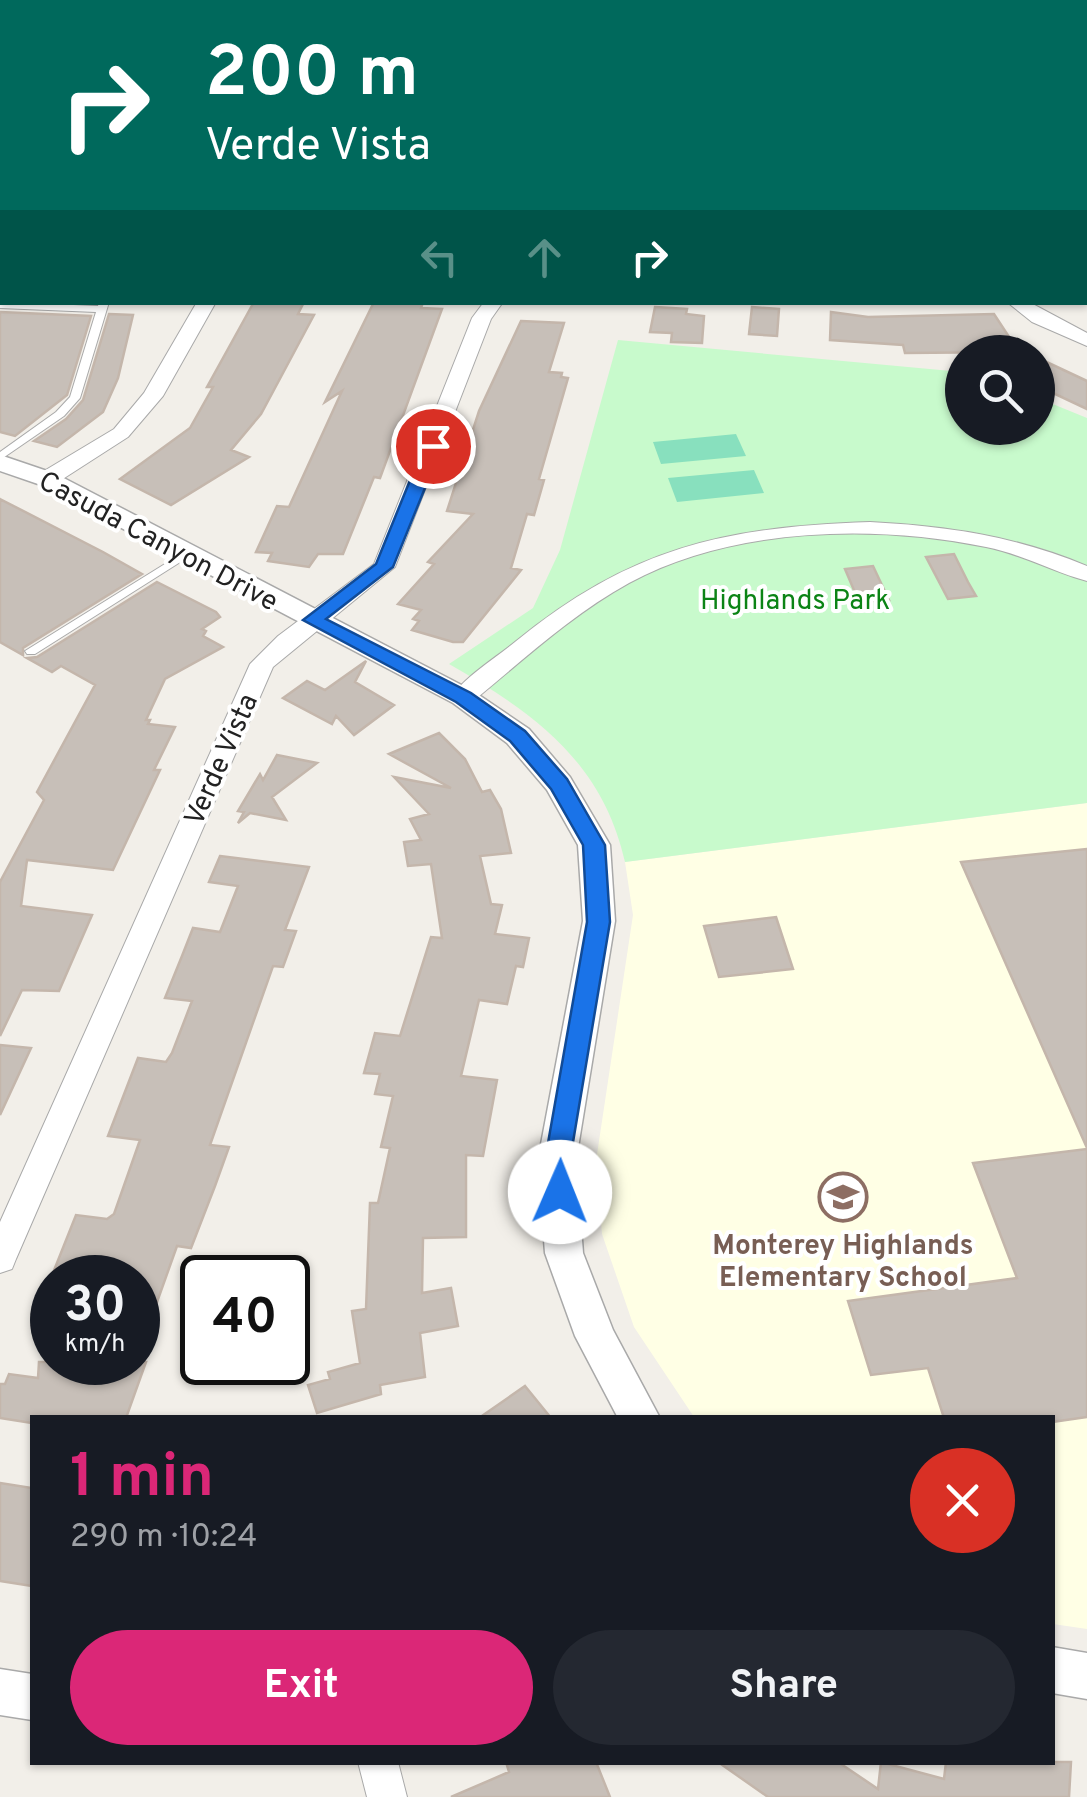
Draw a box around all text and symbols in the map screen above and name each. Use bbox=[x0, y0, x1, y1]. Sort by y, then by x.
text: 200 m bbox=[205, 32, 419, 121]
icon: right bbox=[40, 40, 170, 170]
text: Verde Vista bbox=[205, 119, 431, 176]
icon: left bbox=[412, 230, 467, 285]
icon: ahead bbox=[517, 230, 572, 285]
icon: right bbox=[622, 230, 677, 285]
map controls bbox=[945, 335, 1055, 445]
button: search bbox=[945, 335, 1055, 445]
pin bbox=[391, 404, 476, 489]
icon: arrive bbox=[406, 419, 461, 474]
street label: Casuda Canyon Drive bbox=[32, 464, 284, 621]
park label: Highlands Park bbox=[700, 584, 890, 620]
street label: Verde Vista bbox=[178, 689, 268, 832]
position arrow bbox=[508, 1140, 612, 1244]
school or university icon: Monterey Highlands Elementary School bbox=[817, 1171, 869, 1223]
place label: Monterey Highlands Elementary School bbox=[712, 1229, 974, 1297]
speed limit sign: 40 bbox=[180, 1255, 310, 1385]
text: 30 bbox=[64, 1276, 126, 1339]
text: km/h bbox=[65, 1329, 125, 1361]
text: 1 min bbox=[70, 1442, 214, 1518]
button: close bbox=[910, 1448, 1015, 1553]
text: 290 m · 10:24 bbox=[70, 1518, 257, 1558]
button: Exit bbox=[70, 1630, 533, 1745]
button: Share bbox=[553, 1630, 1015, 1745]

